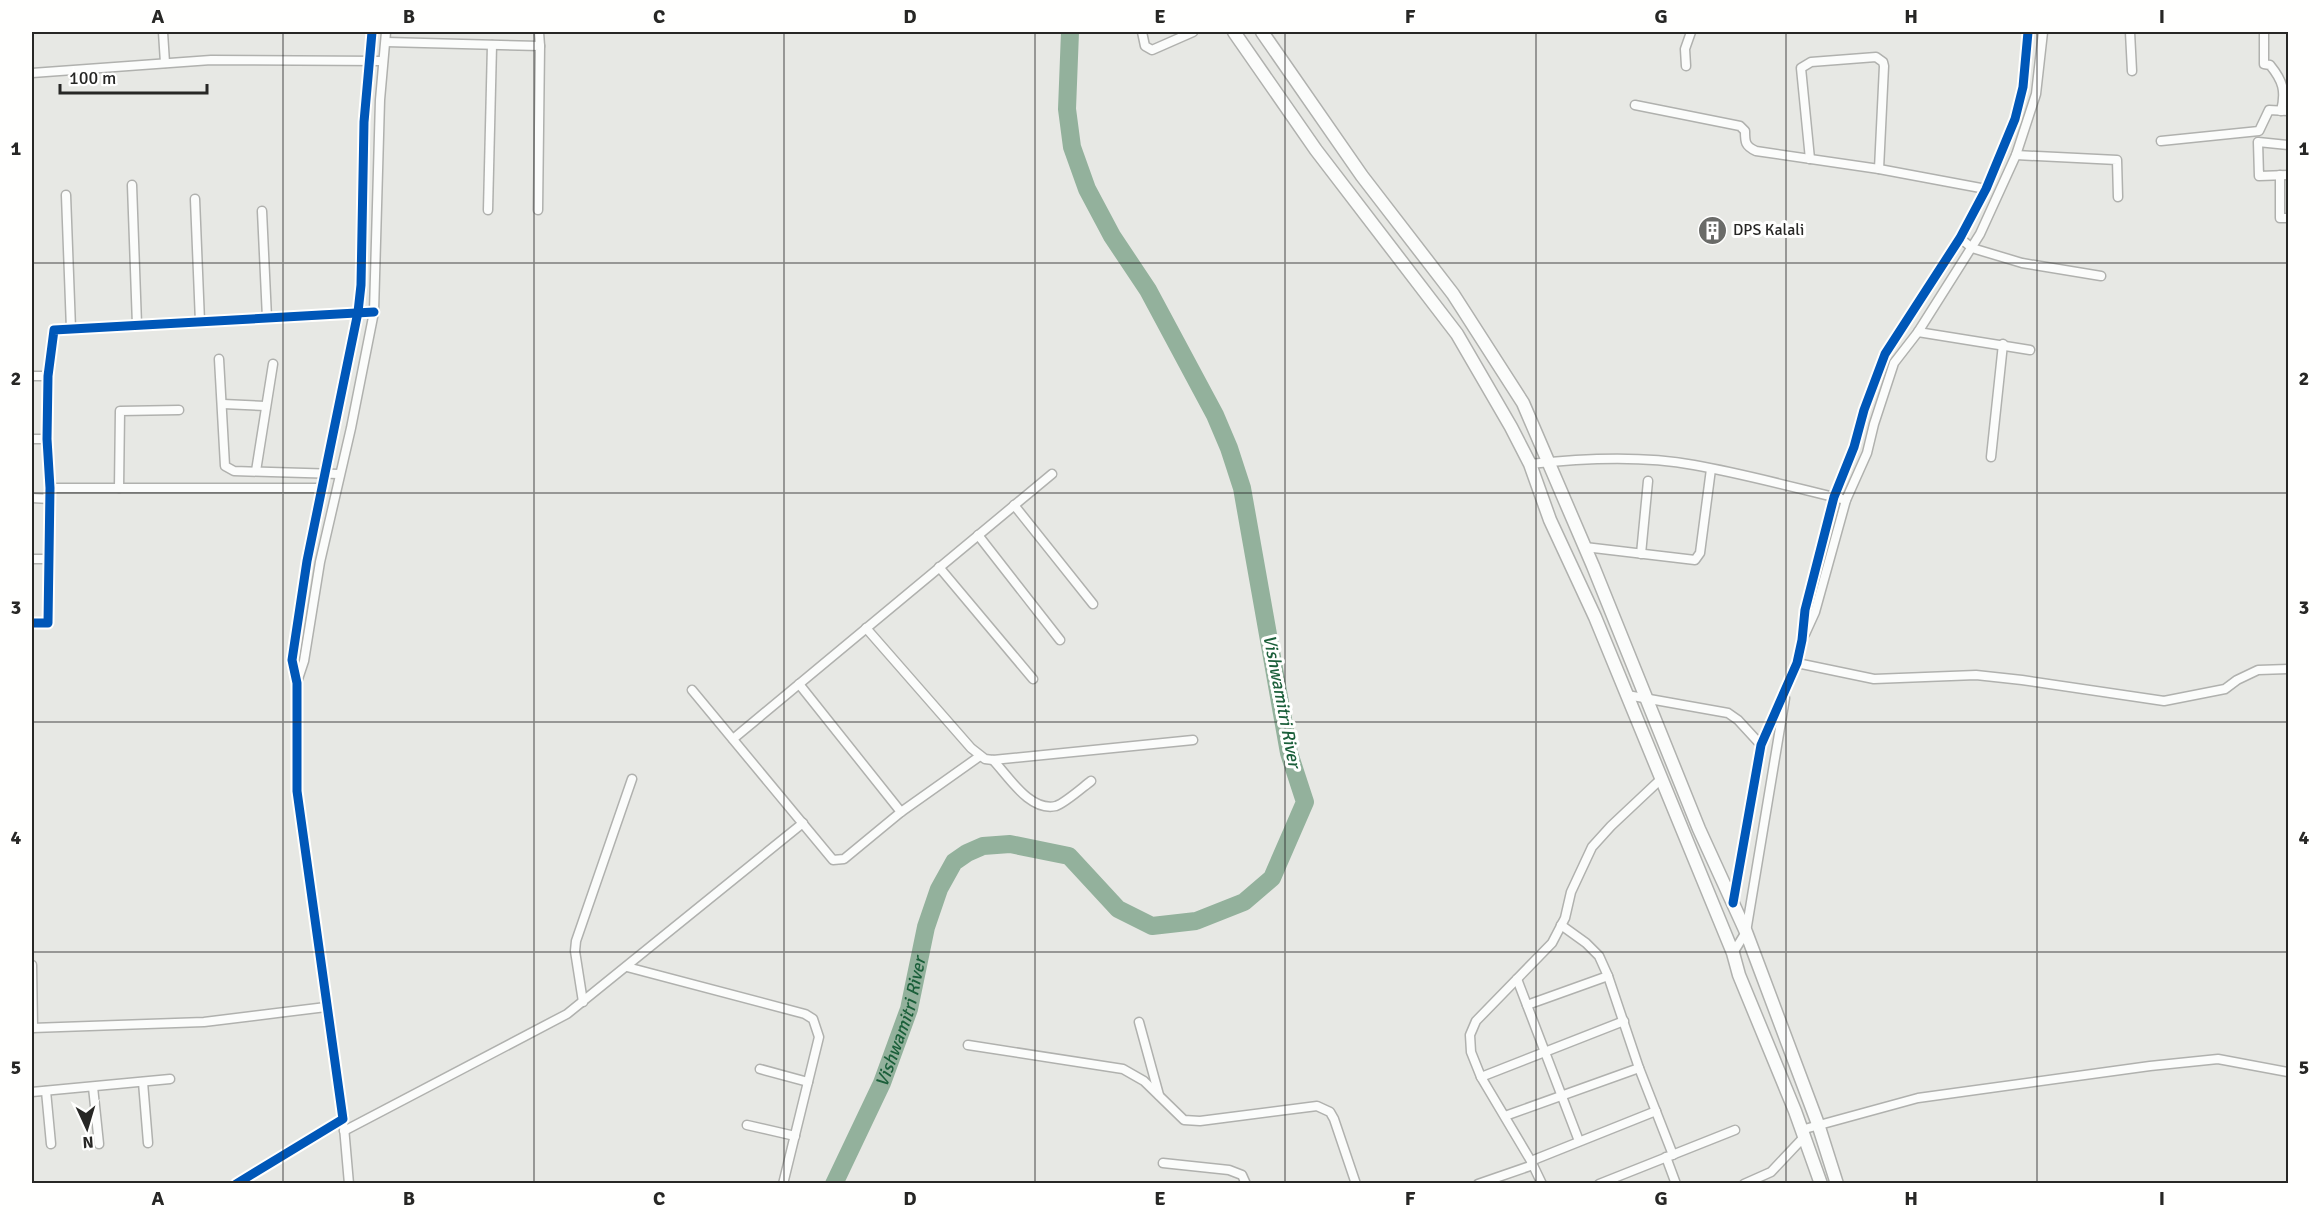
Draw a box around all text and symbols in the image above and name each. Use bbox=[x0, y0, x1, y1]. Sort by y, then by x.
text: A bbox=[152, 4, 165, 29]
text: B bbox=[403, 4, 415, 29]
text: C bbox=[653, 4, 665, 29]
text: D bbox=[903, 4, 917, 29]
text: E bbox=[1154, 4, 1166, 29]
text: F bbox=[1405, 4, 1416, 29]
text: G bbox=[1654, 4, 1668, 29]
text: H bbox=[1904, 4, 1918, 29]
text: I bbox=[2159, 4, 2165, 29]
scale bar bbox=[60, 57, 207, 95]
text: 100 m bbox=[69, 67, 116, 89]
text: 1 bbox=[11, 136, 22, 161]
text: 1 bbox=[2299, 136, 2310, 161]
building icon: DPS Kalali bbox=[1696, 214, 1728, 246]
place label: DPS Kalali bbox=[1733, 220, 1804, 240]
text: 2 bbox=[11, 366, 21, 391]
text: 2 bbox=[2299, 366, 2309, 391]
text: 3 bbox=[11, 595, 21, 620]
text: 3 bbox=[2299, 595, 2309, 620]
water label: Vishwamitri River bbox=[1258, 633, 1306, 772]
text: 4 bbox=[11, 825, 22, 850]
text: 4 bbox=[2299, 825, 2310, 850]
water label: Vishwamitri River bbox=[871, 953, 931, 1090]
text: 5 bbox=[11, 1055, 21, 1080]
text: 5 bbox=[2299, 1055, 2309, 1080]
north arrow bbox=[57, 1098, 117, 1158]
text: N bbox=[82, 1132, 94, 1152]
text: A bbox=[152, 1186, 165, 1211]
text: B bbox=[403, 1186, 415, 1211]
text: C bbox=[653, 1186, 665, 1211]
text: D bbox=[903, 1186, 917, 1211]
text: E bbox=[1154, 1186, 1166, 1211]
text: F bbox=[1405, 1186, 1416, 1211]
text: G bbox=[1654, 1186, 1668, 1211]
text: H bbox=[1904, 1186, 1918, 1211]
text: I bbox=[2159, 1186, 2165, 1211]

